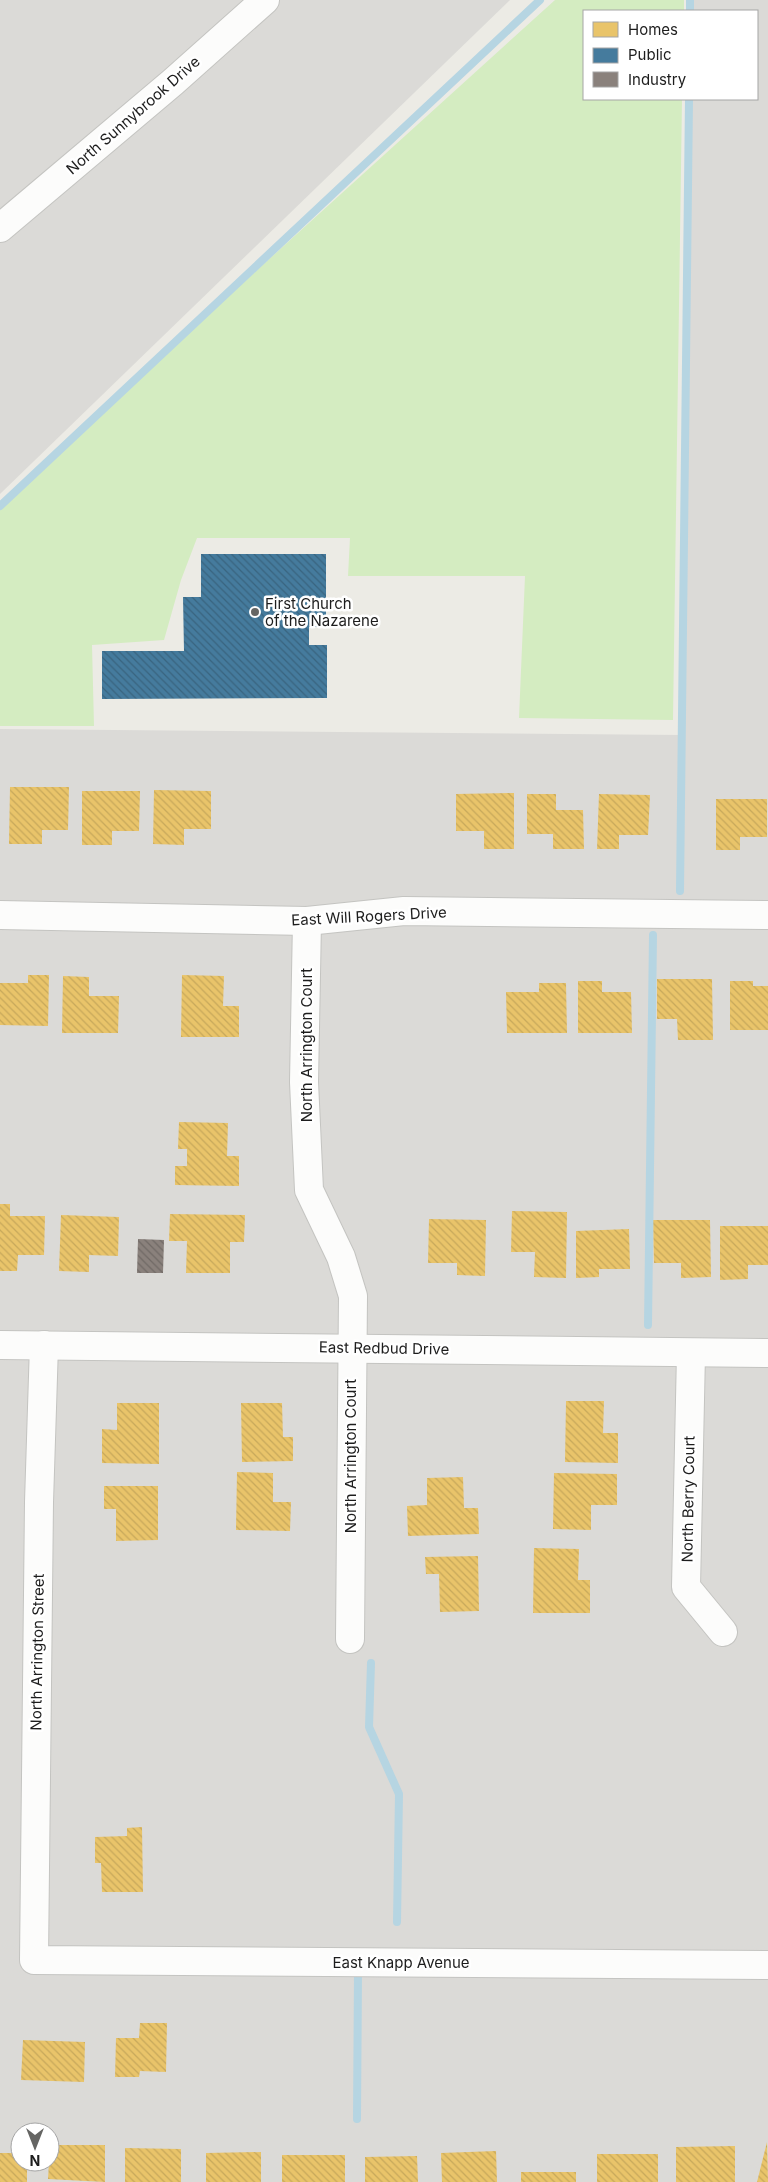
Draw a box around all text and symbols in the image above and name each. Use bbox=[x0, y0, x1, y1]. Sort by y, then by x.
legend bbox=[583, 10, 758, 100]
text: Homes bbox=[628, 20, 678, 39]
text: Public bbox=[628, 45, 671, 64]
street label: North Sunnybrook Drive bbox=[62, 52, 204, 178]
text: Industry bbox=[628, 70, 687, 89]
place label: First Church of the Nazarene bbox=[265, 594, 379, 630]
marker: First Church of the Nazarene bbox=[249, 606, 261, 618]
street label: East Will Rogers Drive bbox=[291, 902, 447, 930]
street label: North Arrington Court bbox=[297, 968, 316, 1122]
street label: East Redbud Drive bbox=[319, 1337, 449, 1359]
street label: North Arrington Court bbox=[341, 1379, 360, 1533]
street label: North Berry Court bbox=[677, 1435, 699, 1563]
street label: North Arrington Street bbox=[26, 1573, 48, 1731]
street label: East Knapp Avenue bbox=[332, 1953, 470, 1972]
north arrow bbox=[10, 2122, 60, 2172]
text: N bbox=[30, 2152, 40, 2169]

